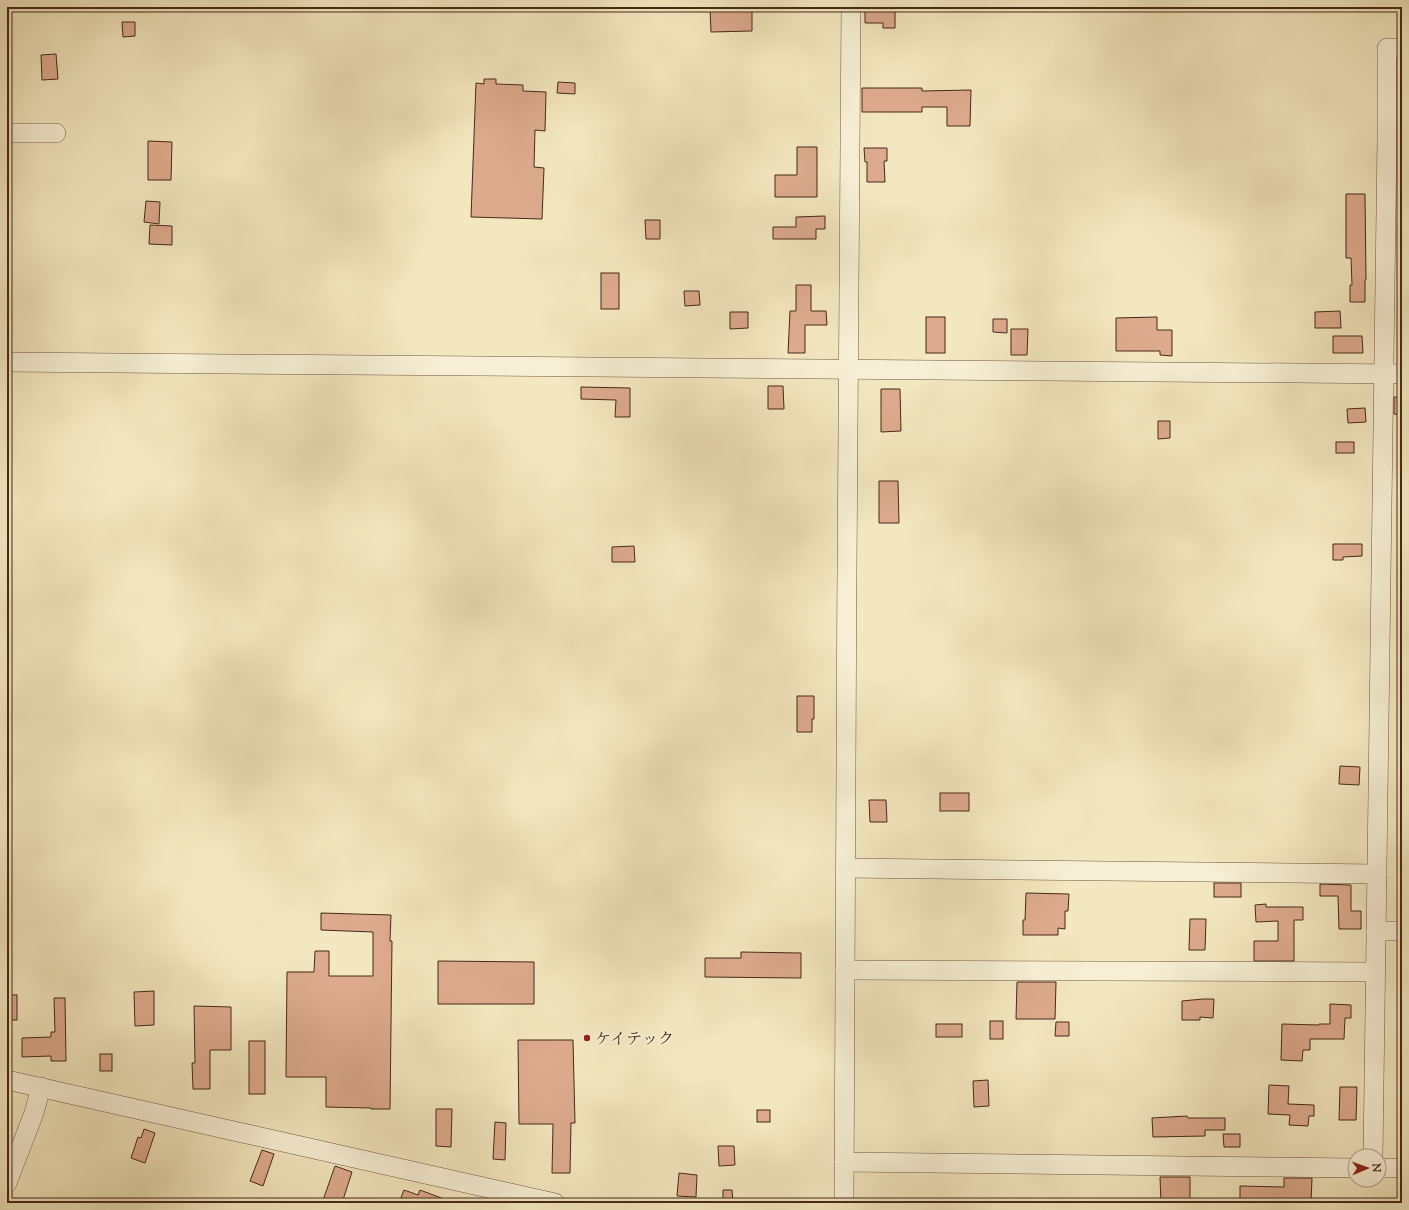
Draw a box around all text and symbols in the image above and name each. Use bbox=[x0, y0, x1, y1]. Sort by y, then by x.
place label: ケイテック bbox=[595, 1029, 674, 1052]
marker: ケイテック bbox=[582, 1033, 592, 1043]
north arrow bbox=[1347, 1148, 1387, 1188]
text: N bbox=[1368, 1162, 1384, 1173]

